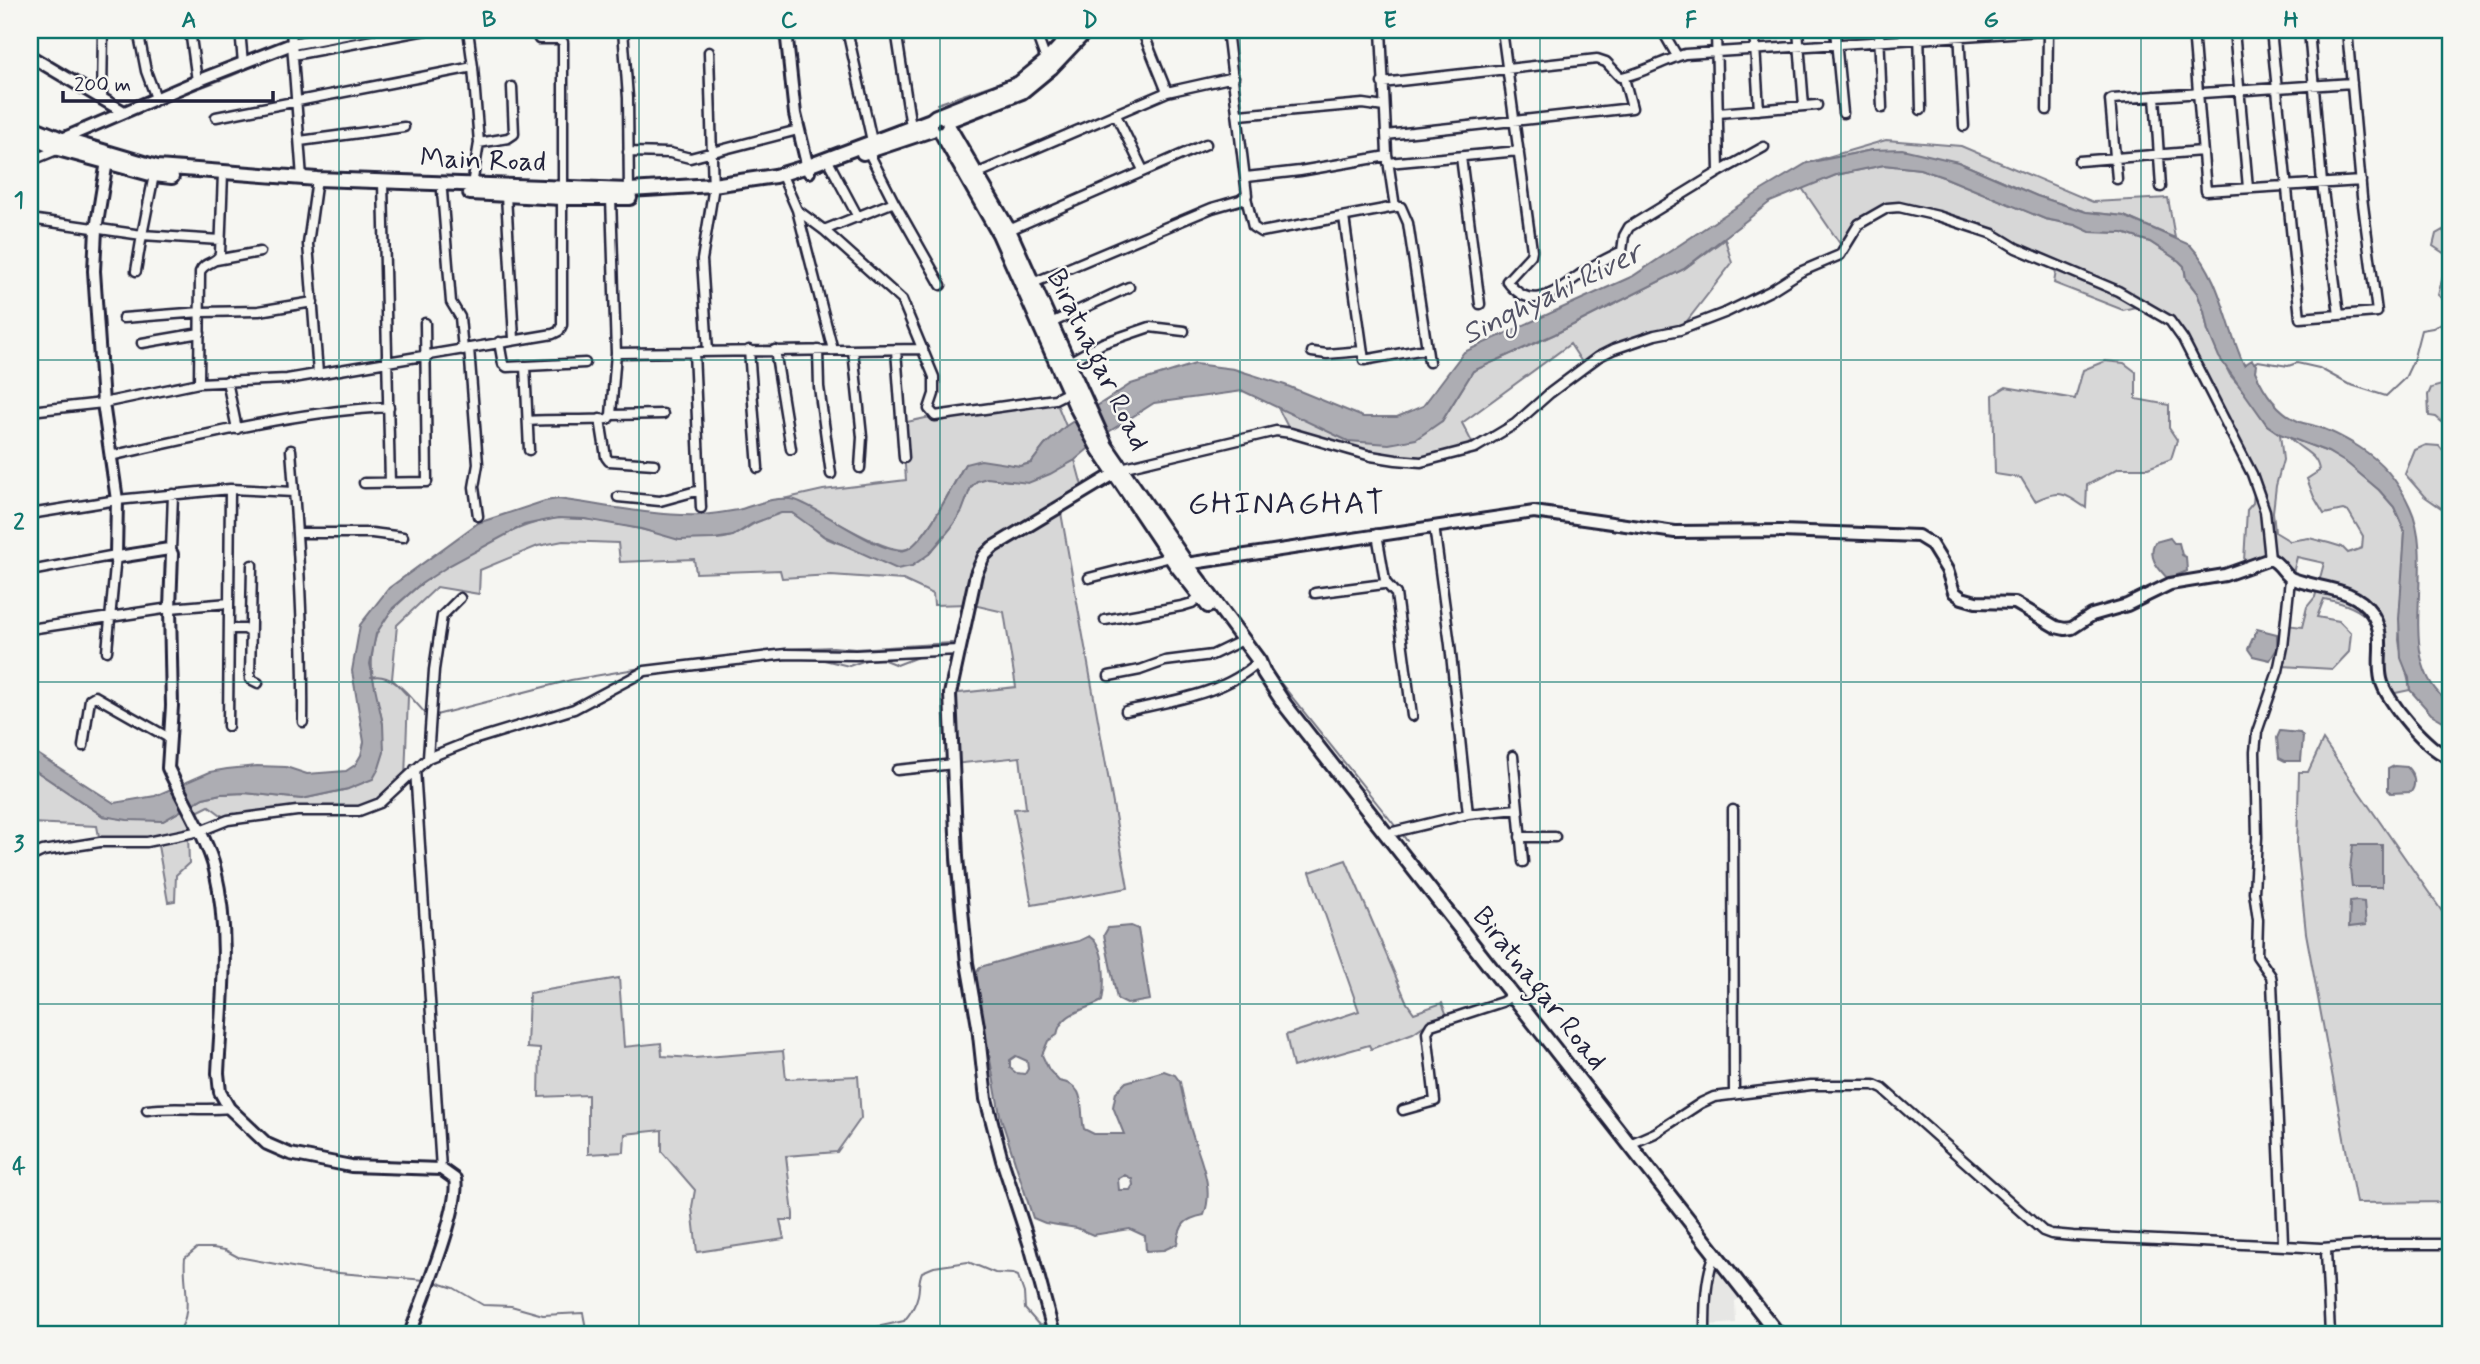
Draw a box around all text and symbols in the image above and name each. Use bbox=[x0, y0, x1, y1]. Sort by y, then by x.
text: A bbox=[181, 6, 197, 36]
text: B bbox=[482, 6, 497, 36]
text: C bbox=[781, 6, 798, 36]
text: D bbox=[1082, 6, 1098, 36]
text: E bbox=[1383, 6, 1397, 36]
text: F bbox=[1685, 6, 1697, 36]
text: G bbox=[1983, 6, 1999, 36]
text: H bbox=[2283, 6, 2299, 36]
scale bar bbox=[63, 60, 273, 104]
text: 200 m bbox=[74, 71, 131, 99]
street label: Main Road bbox=[419, 140, 547, 182]
text: 1 bbox=[14, 186, 24, 216]
water label: Singhyahi River bbox=[1455, 232, 1653, 357]
street label: Biratnagar Road bbox=[1034, 263, 1157, 459]
district label: GHINAGHAT bbox=[1188, 483, 1386, 525]
text: 2 bbox=[13, 508, 25, 538]
text: 3 bbox=[14, 830, 25, 860]
street label: Biratnagar Road bbox=[1461, 899, 1615, 1080]
text: 4 bbox=[12, 1152, 26, 1182]

